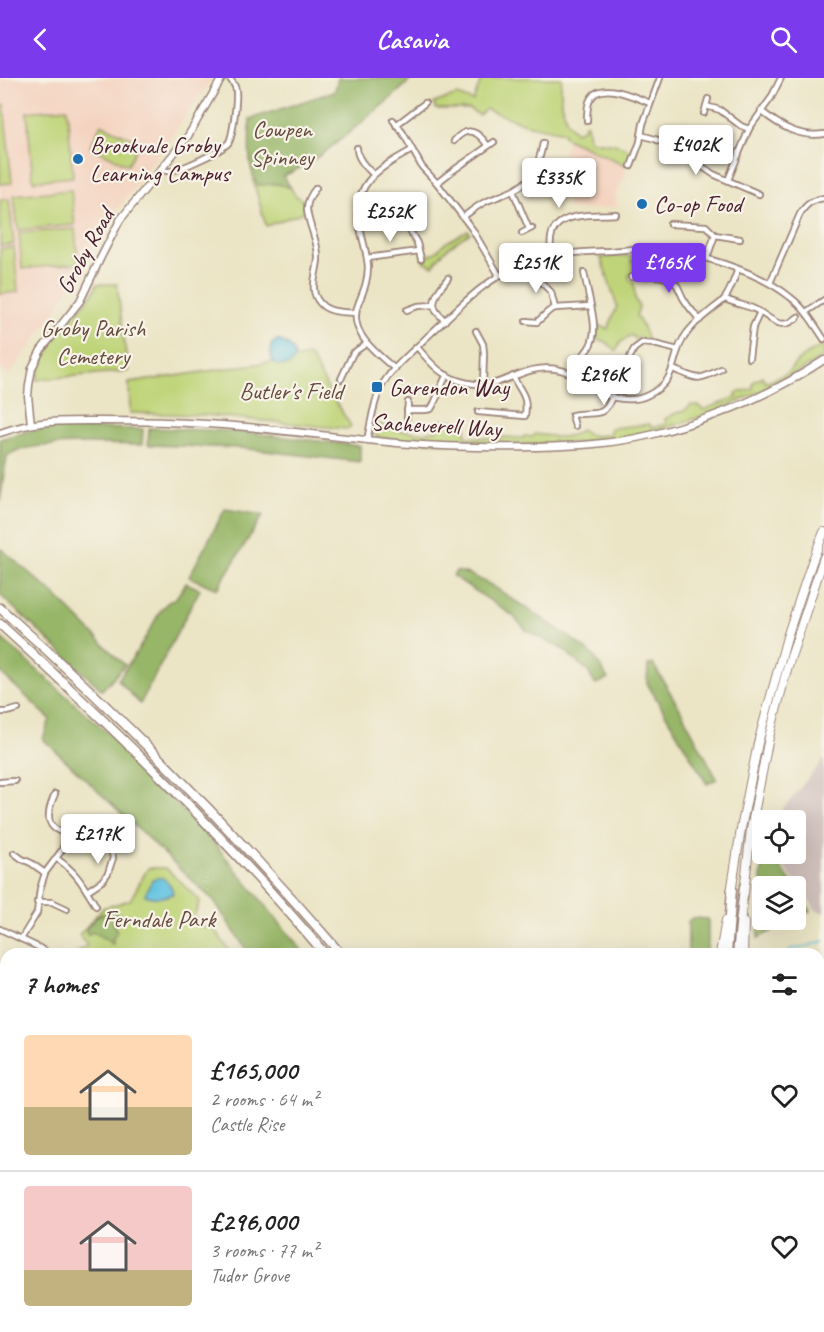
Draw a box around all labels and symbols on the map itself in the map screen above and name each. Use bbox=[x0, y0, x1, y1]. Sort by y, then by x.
park label: Cowpen Spinney bbox=[251, 114, 315, 172]
pin: £402K bbox=[654, 125, 738, 176]
place label: Brookvale Groby Learning Campus bbox=[90, 130, 232, 188]
marker: Brookvale Groby Learning Campus bbox=[71, 152, 85, 166]
pin: £335K bbox=[517, 158, 601, 209]
place label: Co-op Food bbox=[654, 189, 745, 219]
pin: £252K bbox=[348, 192, 432, 243]
marker: Co-op Food bbox=[635, 197, 649, 211]
street label: Groby Road bbox=[49, 200, 122, 299]
pin: £251K bbox=[494, 243, 578, 294]
pin: £165K bbox=[627, 243, 711, 294]
park label: Groby Parish Cemetery bbox=[41, 313, 147, 371]
pin: £296K bbox=[562, 355, 646, 406]
place label: Garendon Way bbox=[389, 372, 511, 402]
park label: Butler's Field bbox=[239, 376, 346, 406]
marker: Garendon Way bbox=[370, 380, 384, 394]
street label: Sacheverell Way bbox=[370, 407, 504, 443]
pin: £217K bbox=[56, 814, 140, 865]
park label: Ferndale Park bbox=[103, 904, 218, 934]

